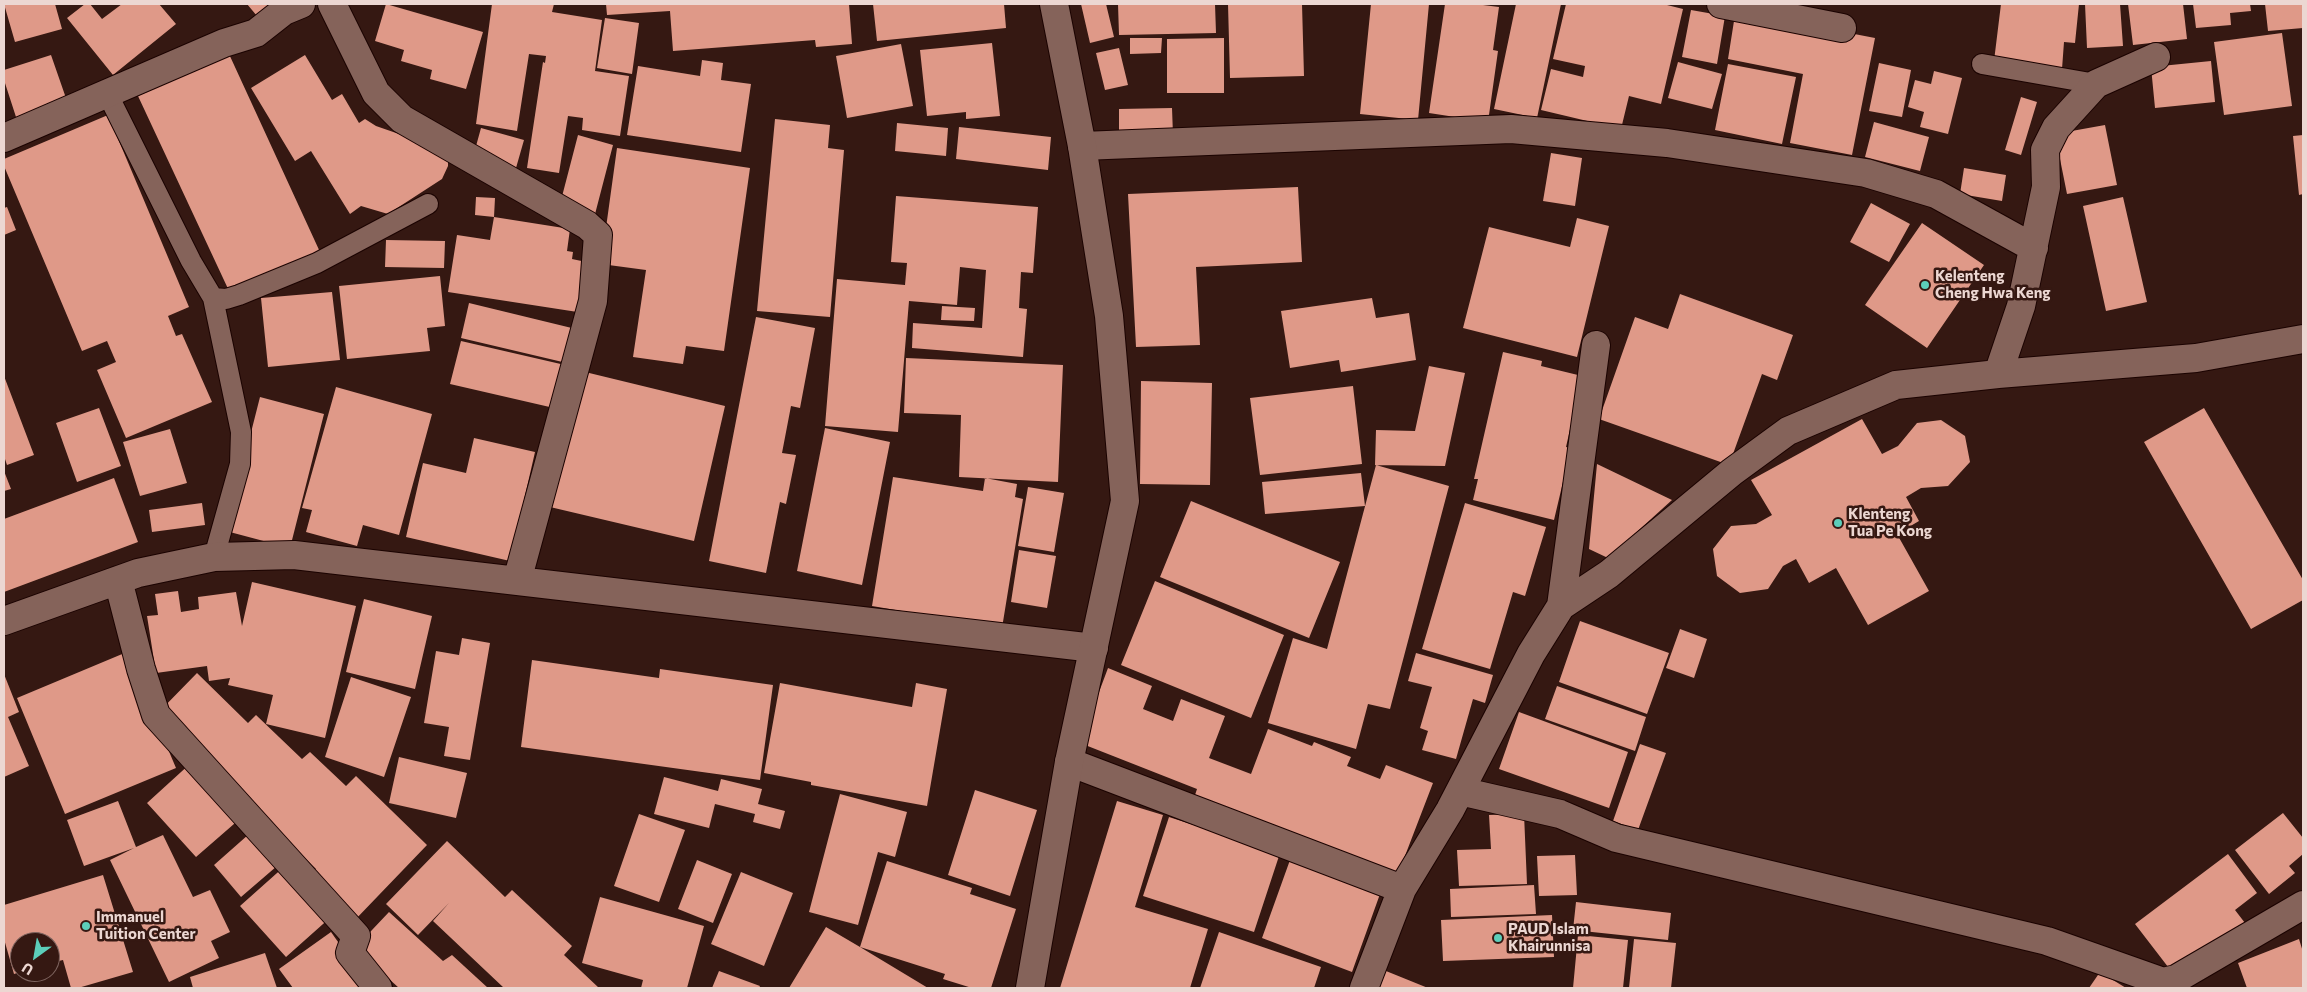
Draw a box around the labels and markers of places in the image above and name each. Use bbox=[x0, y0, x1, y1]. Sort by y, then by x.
place label: Kelenteng Cheng Hwa Keng bbox=[1935, 267, 2051, 302]
marker: Kelenteng Cheng Hwa Keng bbox=[1919, 279, 1931, 291]
place label: Klenteng Tua Pe Kong bbox=[1848, 505, 1932, 540]
marker: Klenteng Tua Pe Kong bbox=[1832, 517, 1844, 529]
place label: Immanuel Tuition Center bbox=[96, 908, 196, 943]
marker: Immanuel Tuition Center bbox=[80, 920, 92, 932]
place label: PAUD Islam Khairunnisa bbox=[1508, 920, 1590, 955]
marker: PAUD Islam Khairunnisa bbox=[1492, 932, 1504, 944]

